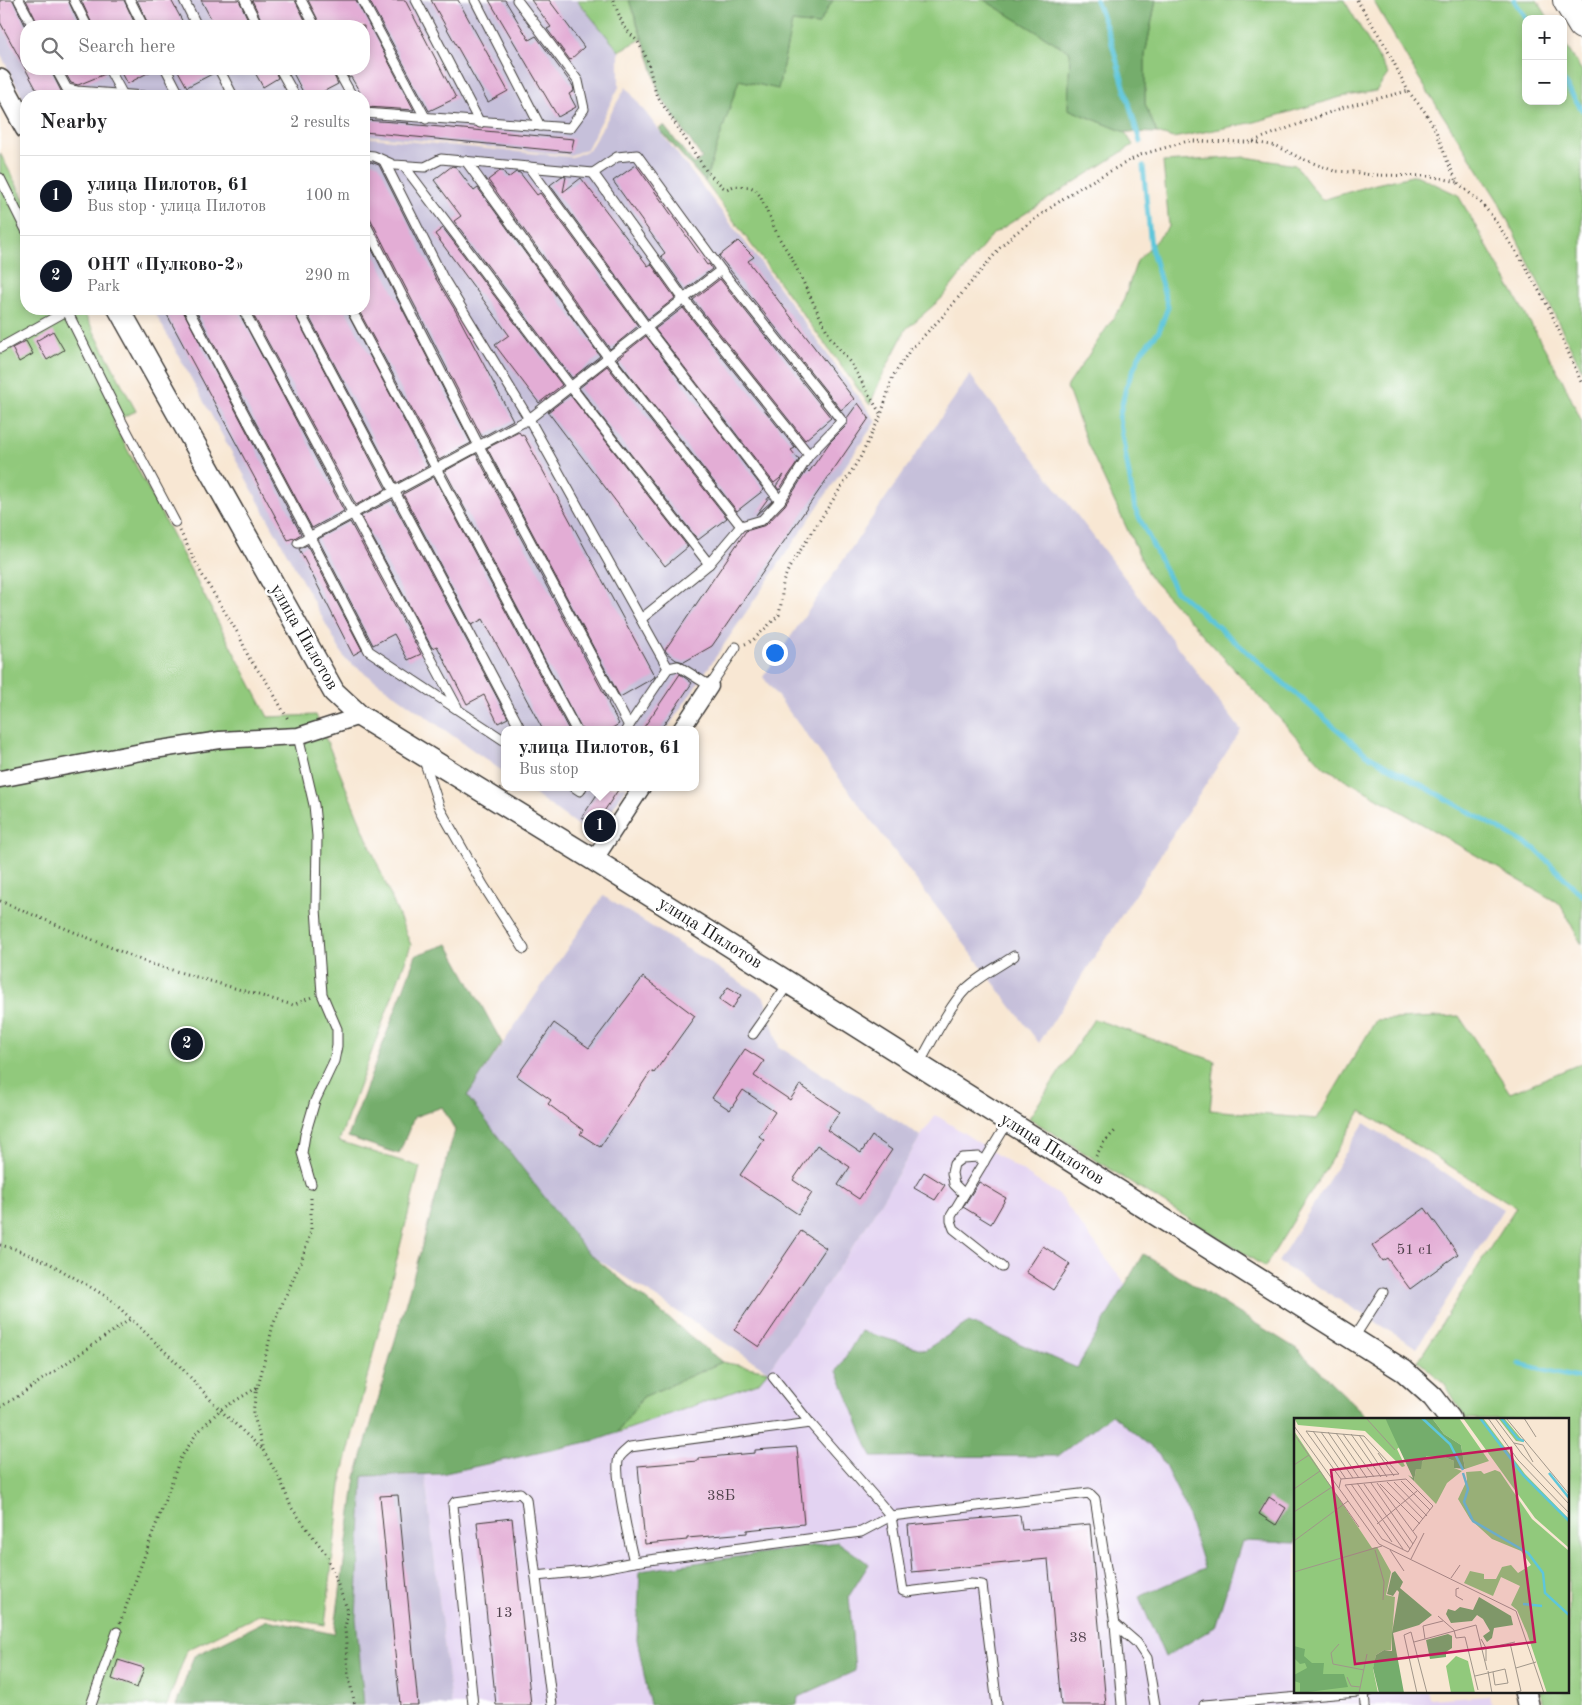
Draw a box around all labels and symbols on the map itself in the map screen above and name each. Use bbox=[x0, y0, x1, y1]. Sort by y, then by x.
street label: улица Пилотов bbox=[266, 581, 342, 693]
your location bbox=[762, 640, 788, 666]
pin: 1 bbox=[584, 807, 616, 845]
street label: улица Пилотов bbox=[655, 894, 765, 972]
pin: 2 bbox=[171, 1025, 203, 1063]
street label: улица Пилотов bbox=[997, 1110, 1107, 1188]
house number: 51 с1 bbox=[1397, 1243, 1433, 1258]
inset map bbox=[1294, 1418, 1570, 1692]
house number: 38Б bbox=[707, 1489, 735, 1504]
house number: 13 bbox=[495, 1606, 513, 1621]
house number: 38 bbox=[1069, 1631, 1087, 1646]

